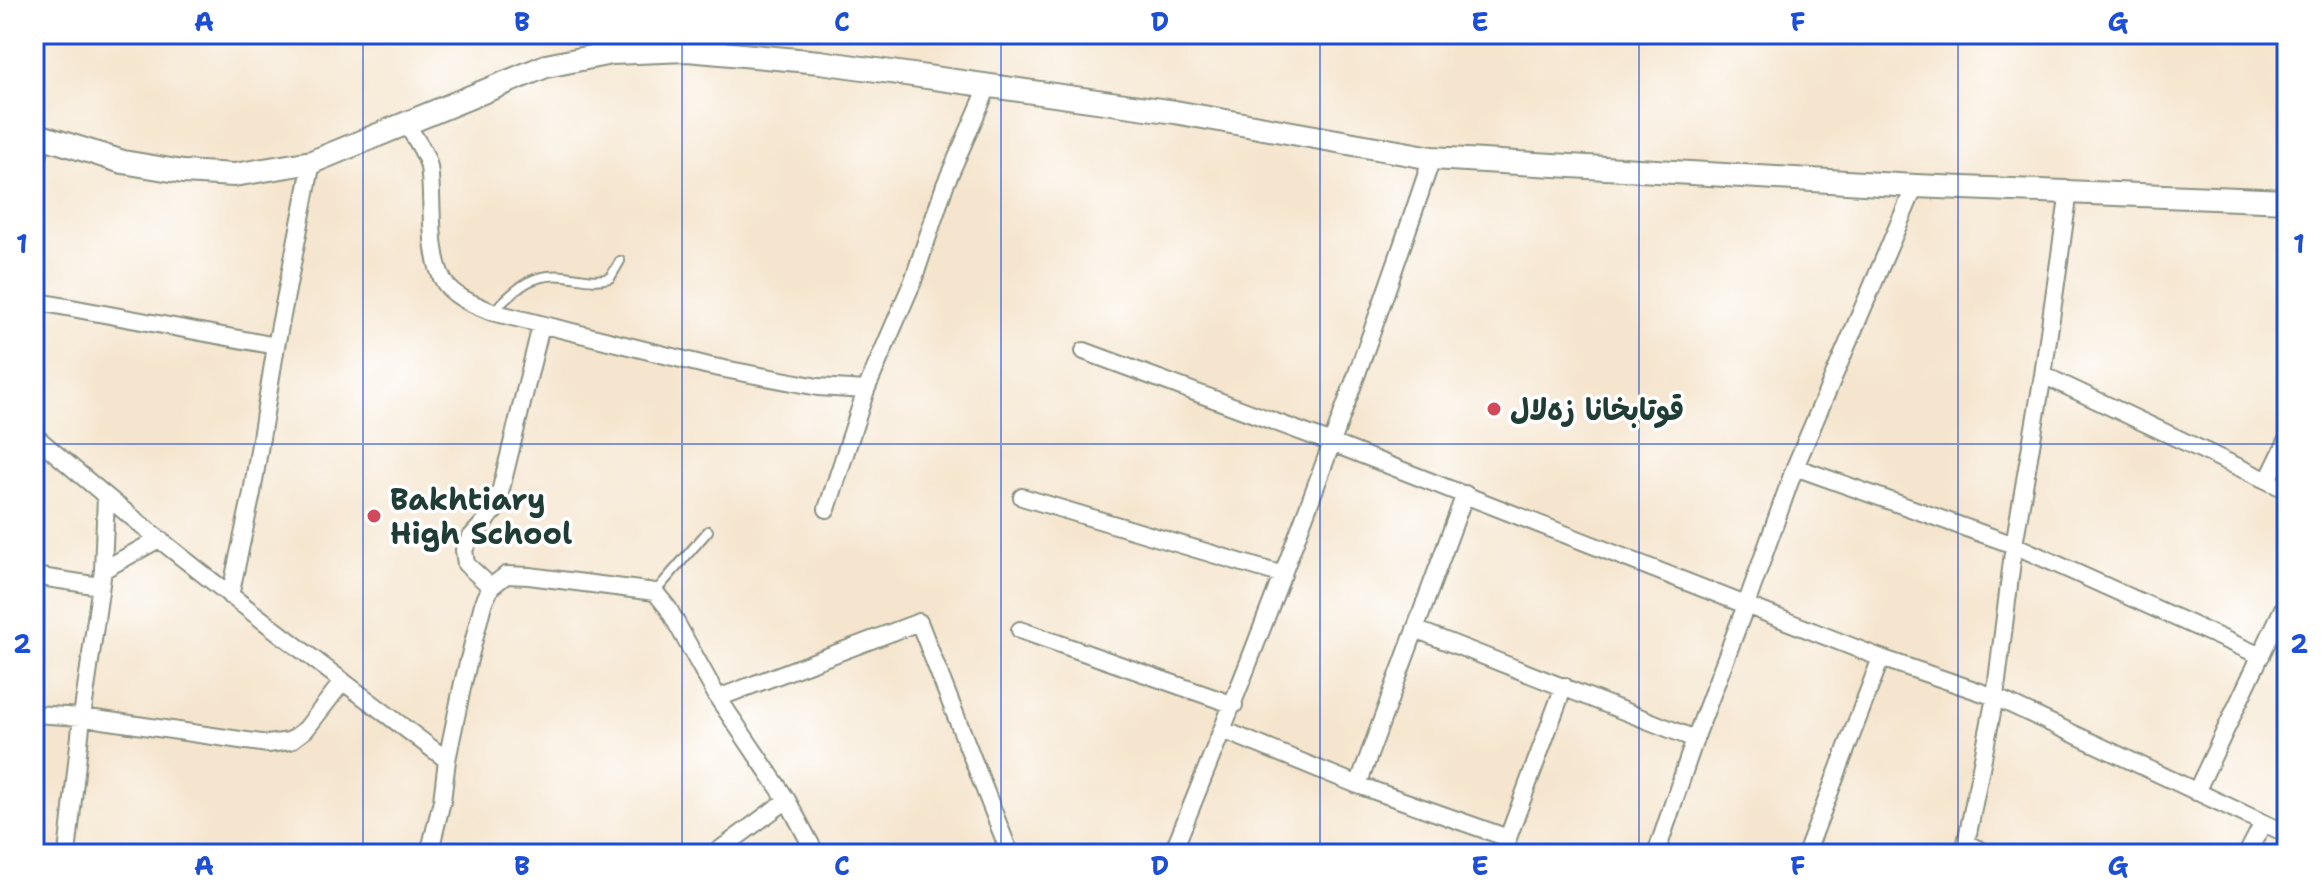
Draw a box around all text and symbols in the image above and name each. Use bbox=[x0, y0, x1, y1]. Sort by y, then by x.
text: A bbox=[194, 4, 214, 39]
text: B bbox=[514, 4, 530, 39]
text: C bbox=[834, 4, 850, 39]
text: D bbox=[1151, 4, 1169, 39]
text: E bbox=[1471, 4, 1489, 39]
text: F bbox=[1790, 4, 1806, 39]
text: G bbox=[2108, 4, 2129, 39]
text: 1 bbox=[16, 226, 28, 261]
text: 1 bbox=[2293, 226, 2305, 261]
place label: قوتابخانا زەلال bbox=[1510, 389, 1684, 430]
marker: قوتابخانا زەلال bbox=[1485, 400, 1503, 418]
place label: Bakhtiary High School bbox=[390, 479, 572, 554]
marker: Bakhtiary High School bbox=[365, 507, 383, 525]
text: 2 bbox=[13, 626, 31, 661]
text: 2 bbox=[2290, 626, 2308, 661]
text: A bbox=[194, 848, 214, 883]
text: B bbox=[514, 848, 530, 883]
text: C bbox=[834, 848, 850, 883]
text: D bbox=[1151, 848, 1169, 883]
text: E bbox=[1471, 848, 1489, 883]
text: F bbox=[1790, 848, 1806, 883]
text: G bbox=[2108, 848, 2129, 883]

